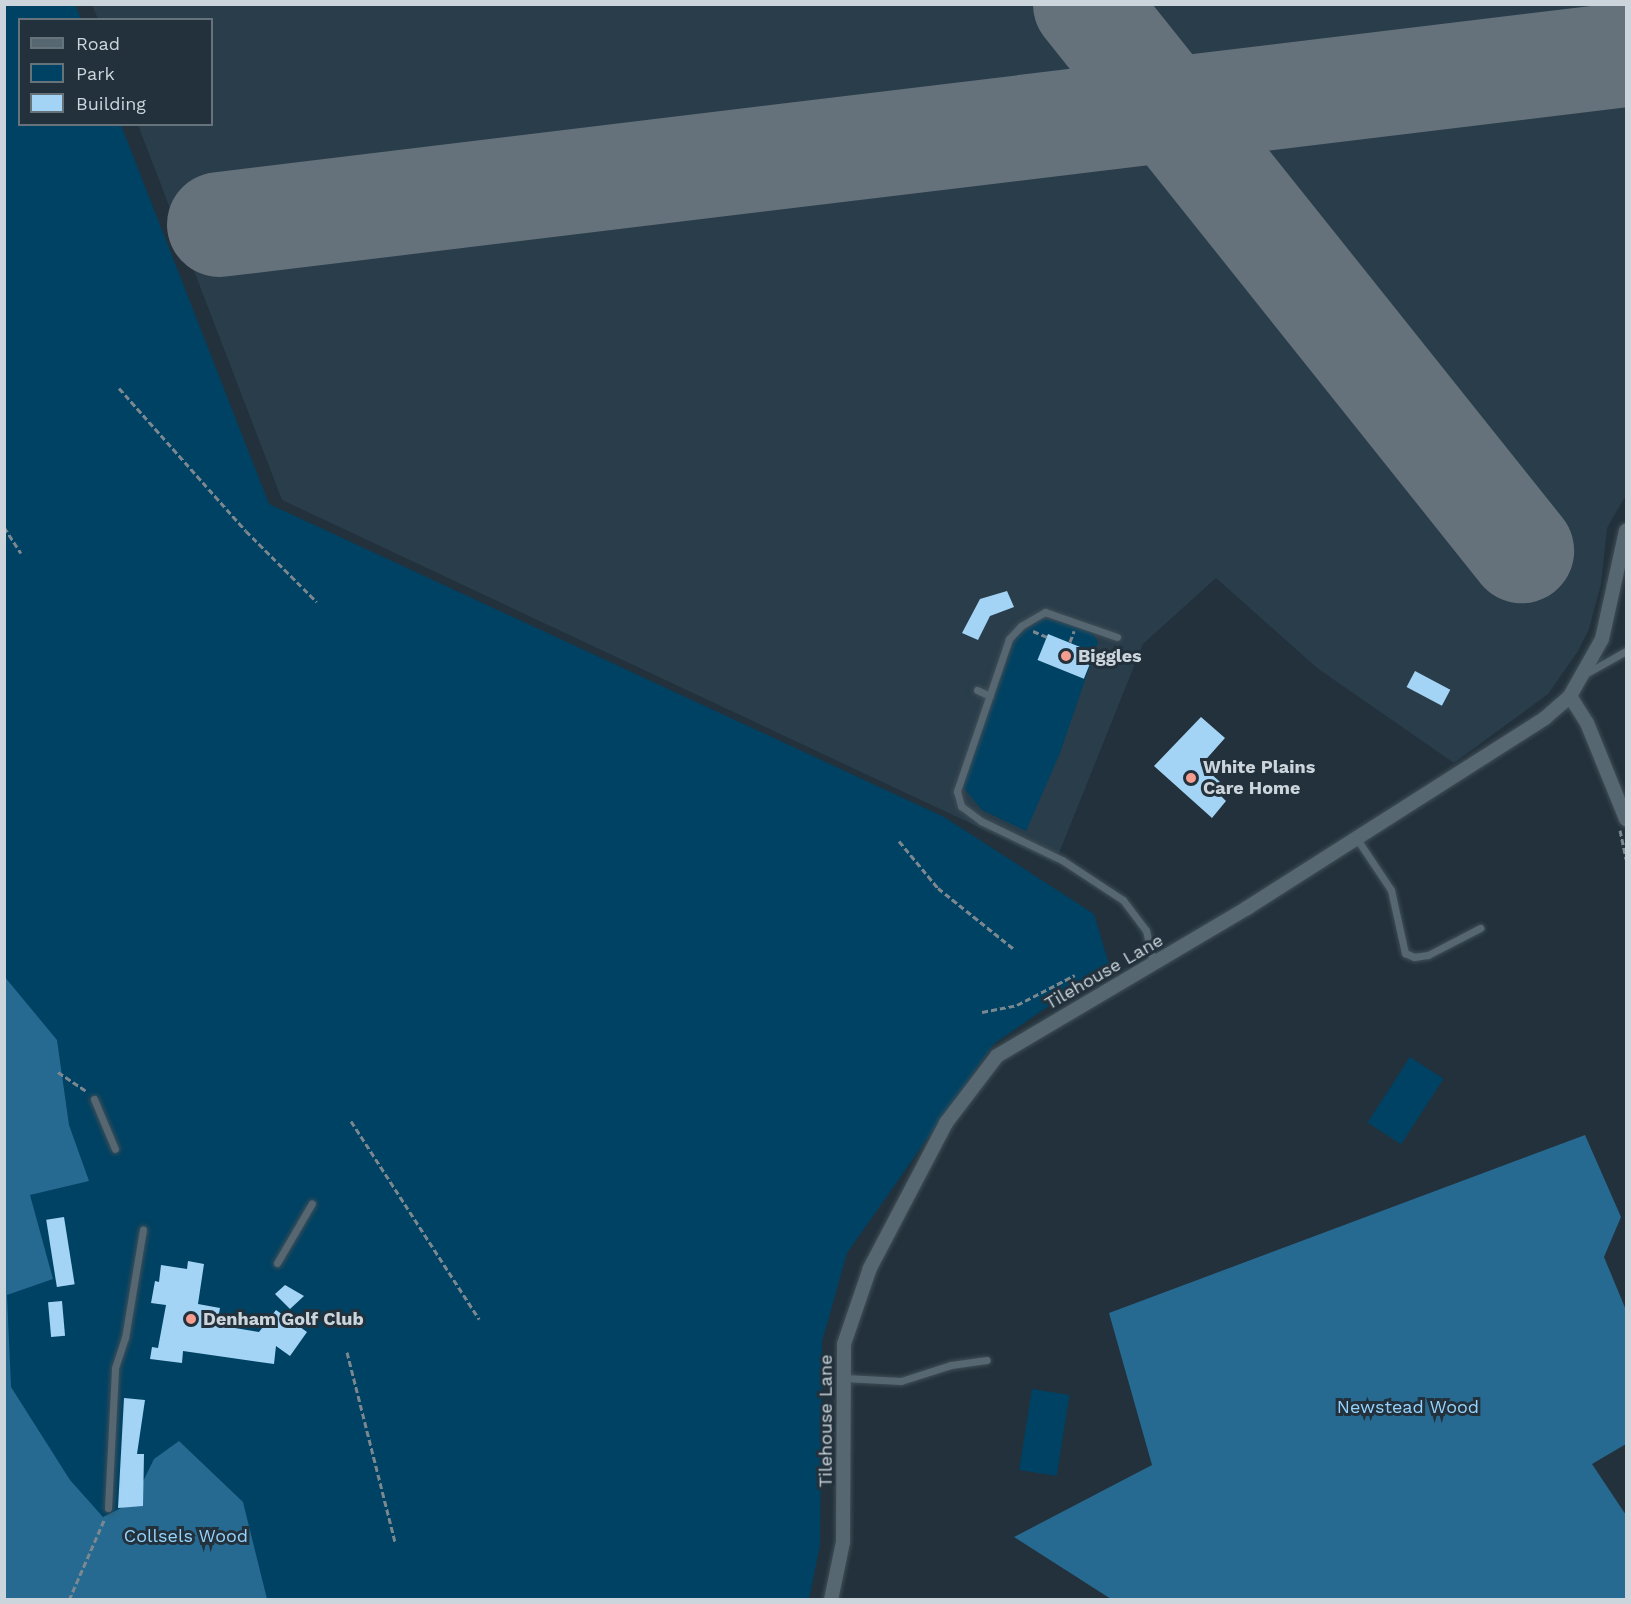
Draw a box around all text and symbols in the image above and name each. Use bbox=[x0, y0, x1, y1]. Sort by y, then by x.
legend bbox=[18, 18, 213, 126]
text: Road bbox=[76, 33, 120, 54]
text: Park bbox=[76, 63, 115, 84]
text: Building bbox=[76, 93, 146, 114]
place label: Biggles bbox=[1078, 645, 1142, 667]
marker: Biggles bbox=[1059, 649, 1073, 663]
place label: White Plains Care Home bbox=[1203, 757, 1315, 800]
marker: White Plains Care Home bbox=[1184, 771, 1198, 785]
street label: Tilehouse Lane bbox=[1041, 929, 1167, 1015]
place label: Denham Golf Club bbox=[203, 1308, 364, 1330]
marker: Denham Golf Club bbox=[184, 1312, 198, 1326]
street label: Tilehouse Lane bbox=[815, 1355, 837, 1487]
park label: Newstead Wood bbox=[1337, 1396, 1479, 1418]
park label: Collsels Wood bbox=[124, 1525, 248, 1547]

